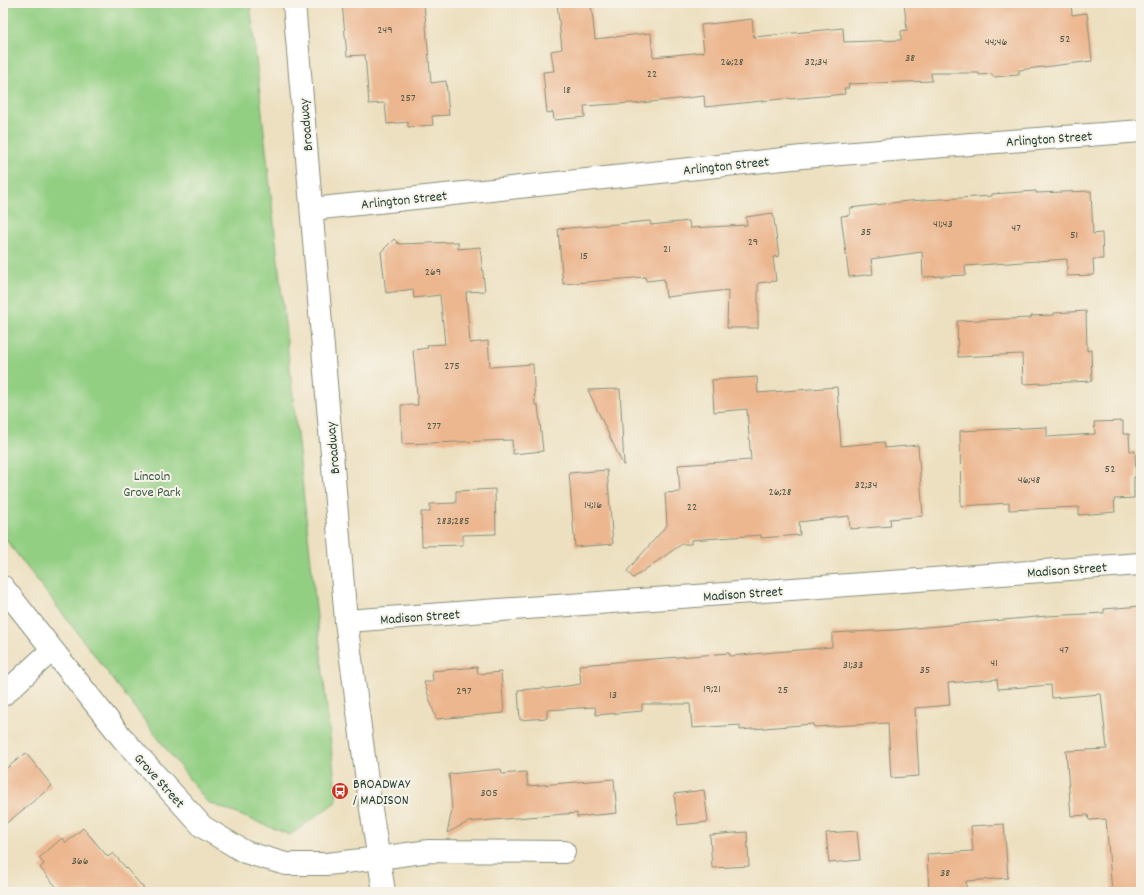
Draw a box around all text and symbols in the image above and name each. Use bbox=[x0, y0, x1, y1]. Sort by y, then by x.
house number: 249 bbox=[377, 22, 393, 39]
house number: 52 bbox=[1060, 31, 1070, 48]
house number: 44;46 bbox=[985, 34, 1007, 51]
house number: 38 bbox=[905, 50, 915, 67]
house number: 26;28 bbox=[720, 54, 744, 71]
house number: 32;34 bbox=[805, 54, 827, 71]
house number: 22 bbox=[647, 66, 657, 83]
house number: 18 bbox=[563, 82, 571, 99]
house number: 257 bbox=[400, 90, 416, 107]
street label: Broadway bbox=[295, 98, 319, 152]
street label: Arlington Street bbox=[1005, 127, 1093, 153]
street label: Arlington Street bbox=[682, 153, 770, 181]
street label: Arlington Street bbox=[360, 187, 448, 215]
house number: 41;43 bbox=[933, 216, 953, 233]
house number: 47 bbox=[1011, 220, 1021, 237]
house number: 35 bbox=[861, 224, 871, 241]
house number: 51 bbox=[1070, 227, 1078, 244]
house number: 29 bbox=[748, 234, 758, 251]
house number: 21 bbox=[663, 241, 671, 258]
house number: 15 bbox=[580, 248, 588, 265]
house number: 269 bbox=[425, 264, 441, 281]
house number: 275 bbox=[444, 358, 460, 375]
house number: 277 bbox=[427, 418, 442, 435]
street label: Broadway bbox=[322, 421, 346, 475]
house number: 52 bbox=[1105, 461, 1115, 478]
park label: Lincoln Grove Park bbox=[123, 467, 181, 503]
house number: 46;48 bbox=[1018, 472, 1040, 489]
house number: 32;34 bbox=[855, 477, 877, 494]
house number: 26;28 bbox=[768, 484, 792, 501]
house number: 14;16 bbox=[584, 497, 602, 514]
house number: 22 bbox=[687, 499, 697, 516]
house number: 283;285 bbox=[437, 513, 469, 530]
street label: Madison Street bbox=[1027, 558, 1108, 584]
street label: Madison Street bbox=[703, 582, 784, 608]
street label: Madison Street bbox=[380, 605, 461, 631]
house number: 47 bbox=[1059, 642, 1069, 659]
house number: 41 bbox=[990, 655, 998, 672]
house number: 31;33 bbox=[843, 657, 863, 674]
house number: 35 bbox=[920, 662, 930, 679]
house number: 19;21 bbox=[703, 681, 721, 698]
house number: 25 bbox=[778, 682, 788, 699]
house number: 297 bbox=[456, 683, 472, 700]
house number: 13 bbox=[609, 687, 617, 704]
street label: Grove Street bbox=[128, 749, 189, 813]
place label: BROADWAY / MADISON bbox=[353, 775, 411, 811]
bus stop icon: BROADWAY / MADISON bbox=[330, 781, 350, 801]
house number: 305 bbox=[480, 785, 498, 802]
house number: 366 bbox=[71, 853, 89, 870]
house number: 38 bbox=[940, 865, 950, 882]

